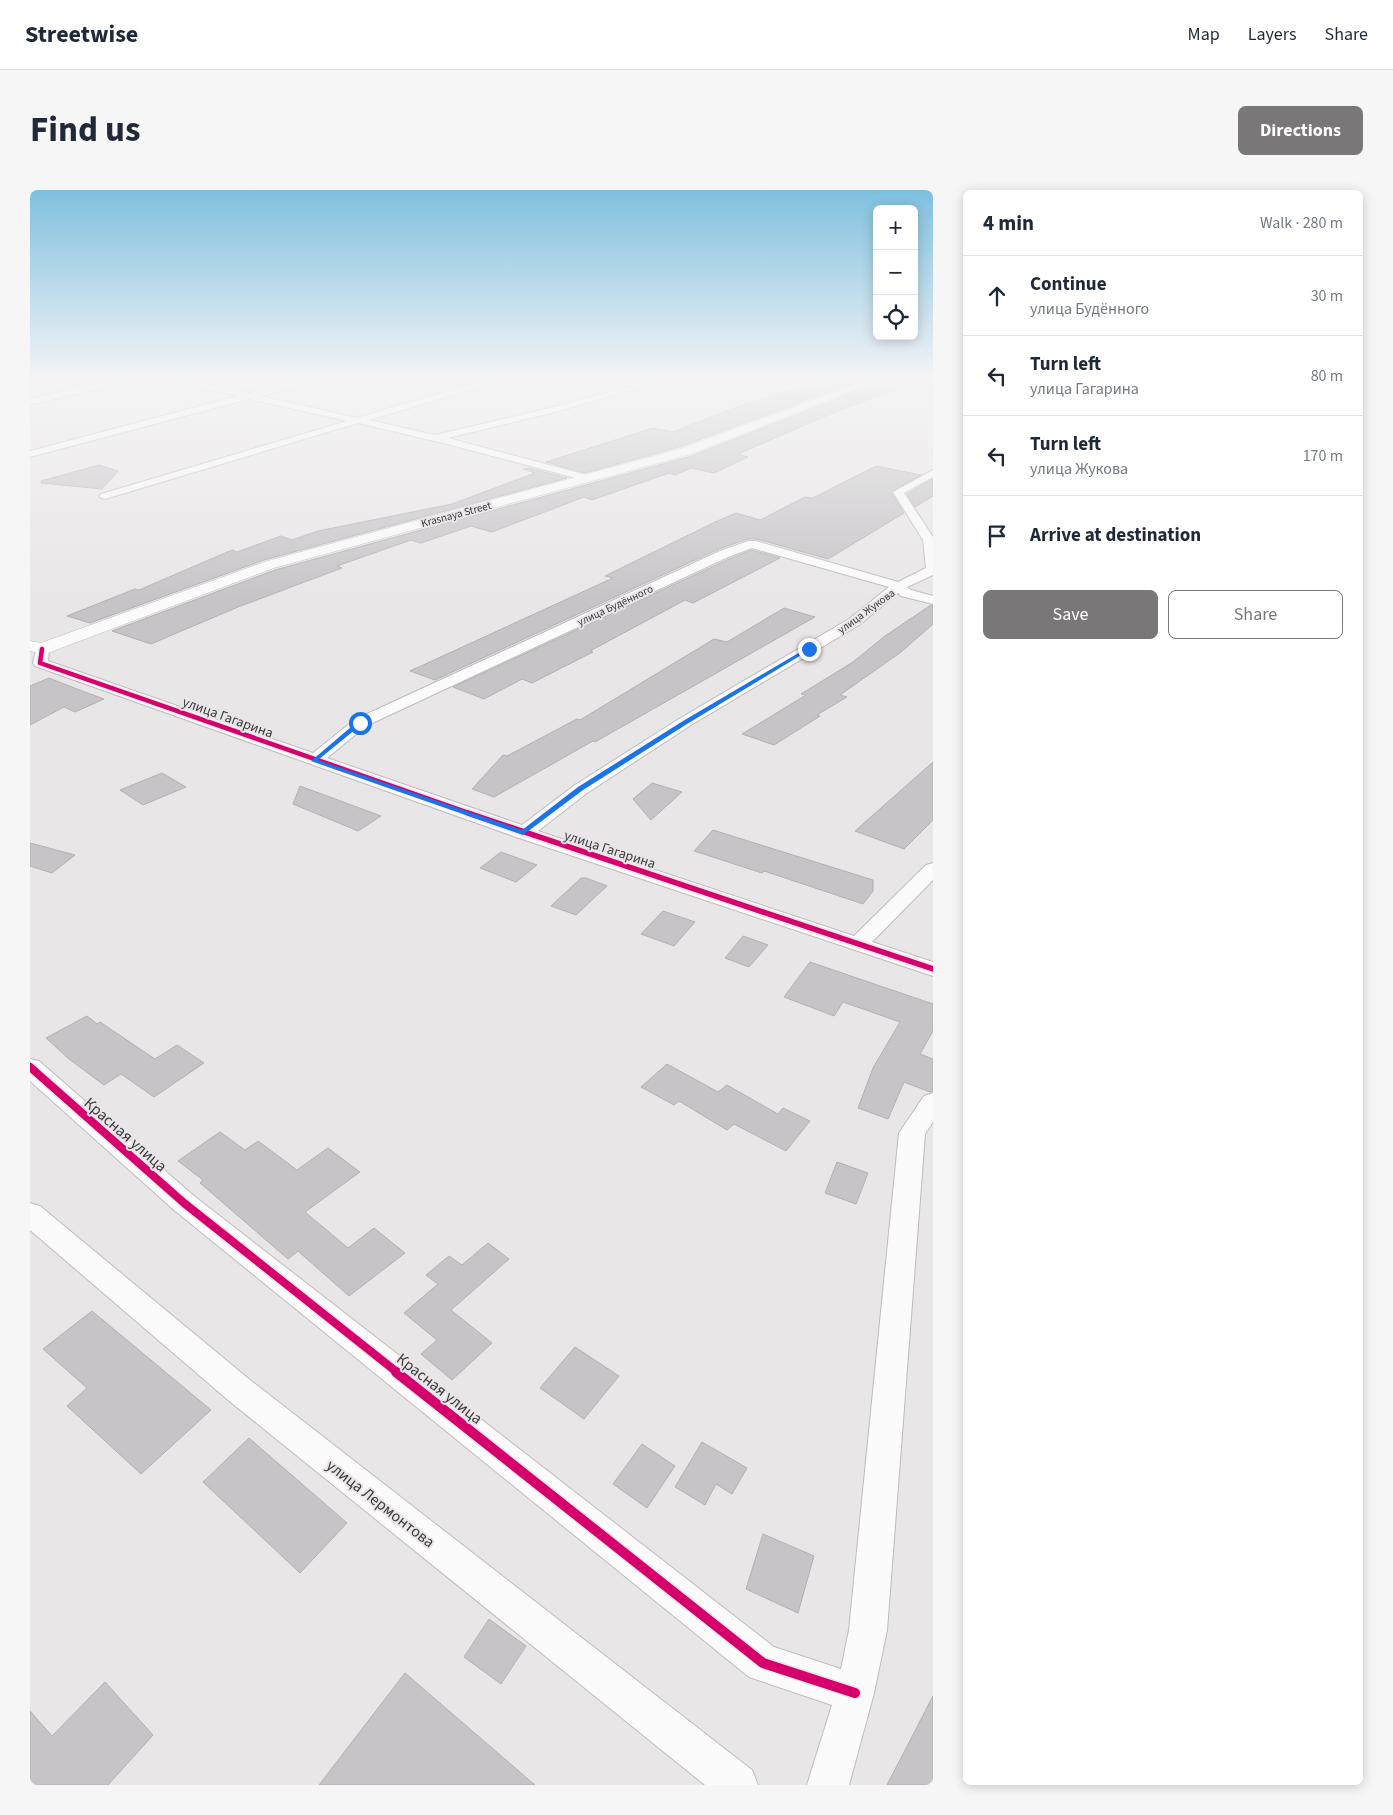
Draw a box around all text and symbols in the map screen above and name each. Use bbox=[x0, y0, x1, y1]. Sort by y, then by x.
text: Streetwise bbox=[25, 17, 138, 52]
text: Map bbox=[1188, 22, 1220, 47]
text: Layers bbox=[1248, 22, 1297, 47]
text: Share bbox=[1325, 22, 1368, 47]
text: Find us bbox=[30, 105, 140, 155]
button: Directions bbox=[1238, 106, 1363, 155]
map controls bbox=[873, 205, 918, 340]
button: + bbox=[873, 205, 918, 250]
text: 4 min bbox=[983, 208, 1034, 238]
text: Walk · 280 m bbox=[1260, 212, 1343, 234]
button: − bbox=[873, 250, 918, 295]
text: Continue bbox=[1030, 271, 1107, 298]
icon: ahead bbox=[983, 282, 1011, 310]
text: 30 m bbox=[1311, 285, 1343, 307]
button: locate bbox=[873, 295, 918, 340]
text: улица Будённого bbox=[1030, 298, 1149, 320]
text: Turn left bbox=[1030, 351, 1101, 378]
icon: left bbox=[983, 362, 1011, 390]
text: 80 m bbox=[1311, 365, 1343, 387]
text: улица Гагарина bbox=[1030, 378, 1139, 400]
text: Turn left bbox=[1030, 431, 1101, 458]
icon: left bbox=[983, 442, 1011, 470]
text: 170 m bbox=[1303, 445, 1343, 467]
text: улица Жукова bbox=[1030, 458, 1128, 480]
street label: Krasnaya Street bbox=[419, 498, 493, 531]
icon: arrive bbox=[983, 522, 1011, 550]
text: Arrive at destination bbox=[1030, 522, 1201, 549]
street label: улица Будённого bbox=[575, 581, 656, 630]
street label: улица Жукова bbox=[835, 586, 898, 637]
button: Save bbox=[983, 590, 1158, 639]
button: Share bbox=[1168, 590, 1343, 639]
route end bbox=[798, 638, 821, 661]
street label: улица Гагарина bbox=[180, 692, 276, 744]
route start bbox=[349, 712, 372, 735]
street label: улица Гагарина bbox=[561, 826, 658, 874]
street label: Красная улица bbox=[79, 1092, 172, 1177]
street label: Красная улица bbox=[392, 1348, 487, 1429]
street label: улица Лермонтова bbox=[322, 1455, 439, 1553]

